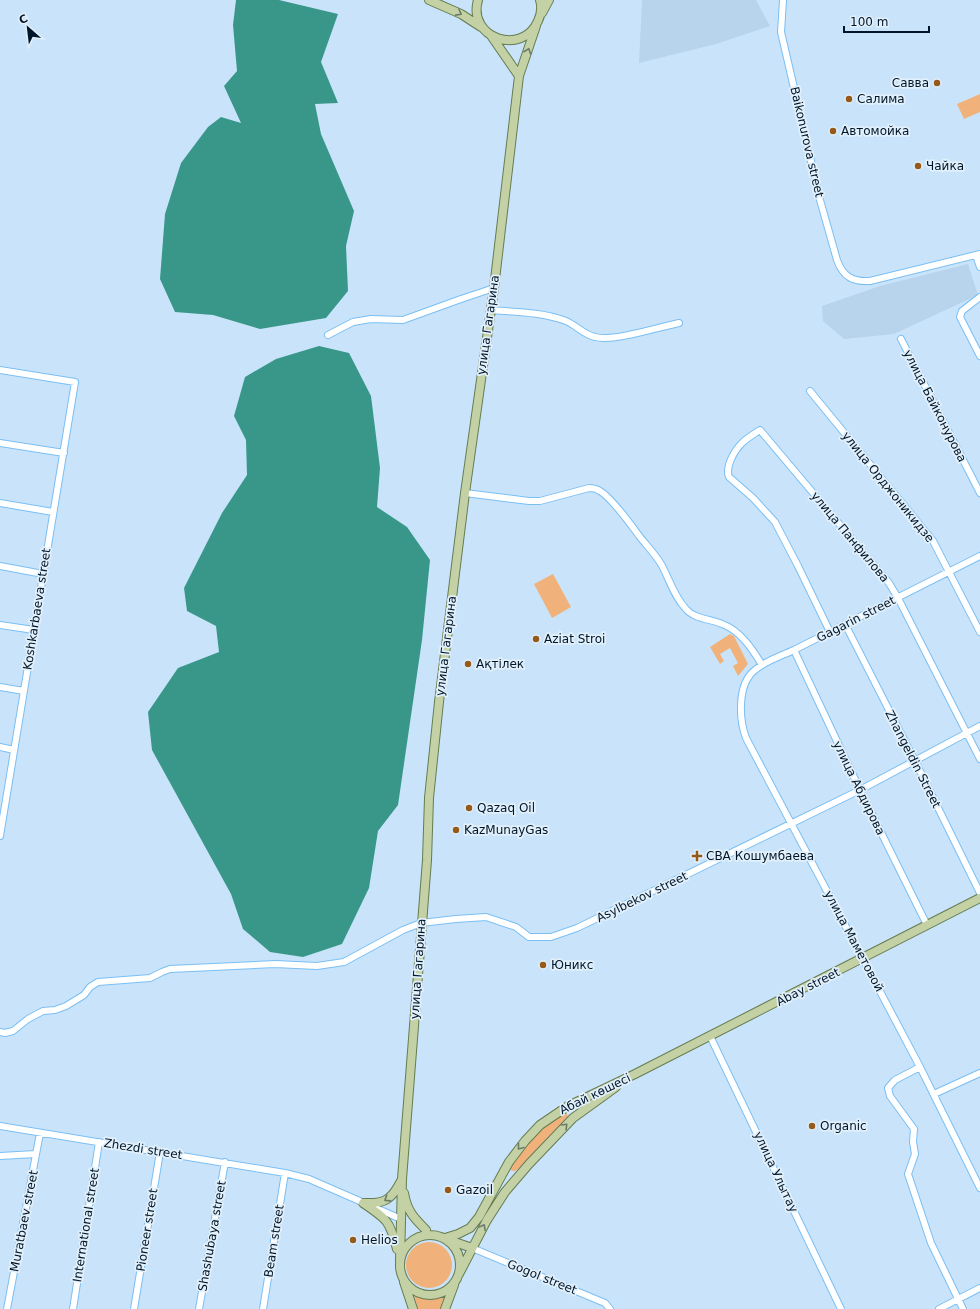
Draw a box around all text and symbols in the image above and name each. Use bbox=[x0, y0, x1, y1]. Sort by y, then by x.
north arrow bbox=[8, 8, 48, 48]
one-way arrow bbox=[454, 8, 462, 15]
scale bar bbox=[844, 8, 929, 34]
text: С bbox=[17, 12, 30, 27]
text: 100 m bbox=[850, 15, 888, 29]
one-way arrow bbox=[523, 47, 532, 54]
place label: Савва bbox=[892, 76, 929, 90]
marker: Савва bbox=[932, 78, 942, 88]
street label: Baikonurova street bbox=[787, 85, 827, 199]
place label: Салима bbox=[857, 92, 905, 106]
marker: Салима bbox=[844, 94, 854, 104]
place label: Автомойка bbox=[841, 124, 909, 138]
marker: Автомойка bbox=[828, 126, 838, 136]
place label: Чайка bbox=[926, 159, 964, 173]
marker: Чайка bbox=[913, 161, 923, 171]
street label: улица Гагарина bbox=[474, 274, 502, 376]
street label: улица Байконурова bbox=[901, 347, 969, 465]
street label: улица Орджоникидзе bbox=[839, 429, 937, 545]
street label: улица Панфилова bbox=[808, 489, 892, 585]
street label: Koshkarbaeva street bbox=[20, 547, 54, 671]
street label: Gagarin street bbox=[814, 593, 898, 645]
street label: улица Гагарина bbox=[433, 595, 459, 697]
place label: Aziat Stroi bbox=[544, 632, 605, 646]
marker: Aziat Stroi bbox=[531, 634, 541, 644]
place label: Ақтілек bbox=[476, 657, 524, 671]
marker: Ақтілек bbox=[463, 659, 473, 669]
street label: Zhangeldin Street bbox=[882, 708, 944, 811]
street label: улица Абдирова bbox=[830, 739, 888, 837]
place label: Qazaq Oil bbox=[477, 801, 535, 815]
marker: Qazaq Oil bbox=[464, 803, 474, 813]
place label: KazMunayGas bbox=[464, 823, 548, 837]
marker: KazMunayGas bbox=[451, 825, 461, 835]
place label: СВА Кошумбаева bbox=[706, 849, 814, 863]
marker: СВА Кошумбаева bbox=[691, 850, 703, 862]
street label: Asylbekov street bbox=[594, 869, 690, 925]
street label: улица Маметовой bbox=[821, 888, 887, 994]
street label: улица Гагарина bbox=[407, 918, 429, 1020]
place label: Юникс bbox=[551, 958, 593, 972]
marker: Юникс bbox=[538, 960, 548, 970]
street label: Abay street bbox=[774, 965, 842, 1009]
street label: Абай көшесі bbox=[557, 1071, 633, 1117]
place label: Organic bbox=[820, 1119, 867, 1133]
marker: Organic bbox=[807, 1121, 817, 1131]
one-way arrow bbox=[560, 1123, 568, 1131]
street label: улица Улытау bbox=[751, 1129, 801, 1215]
street label: Zhezdi street bbox=[103, 1136, 184, 1162]
one-way arrow bbox=[518, 1142, 525, 1149]
street label: International street bbox=[70, 1167, 102, 1283]
street label: Muratbaev street bbox=[7, 1169, 41, 1273]
street label: Shashubaya street bbox=[195, 1179, 229, 1293]
place label: Gazoil bbox=[456, 1183, 493, 1197]
marker: Gazoil bbox=[443, 1185, 453, 1195]
street label: Pioneer street bbox=[134, 1187, 161, 1273]
one-way arrow bbox=[384, 1194, 391, 1201]
street label: Beam street bbox=[261, 1203, 287, 1278]
one-way arrow bbox=[479, 1224, 486, 1231]
place label: Helios bbox=[361, 1233, 398, 1247]
marker: Helios bbox=[348, 1235, 358, 1245]
street label: Gogol street bbox=[505, 1257, 579, 1297]

